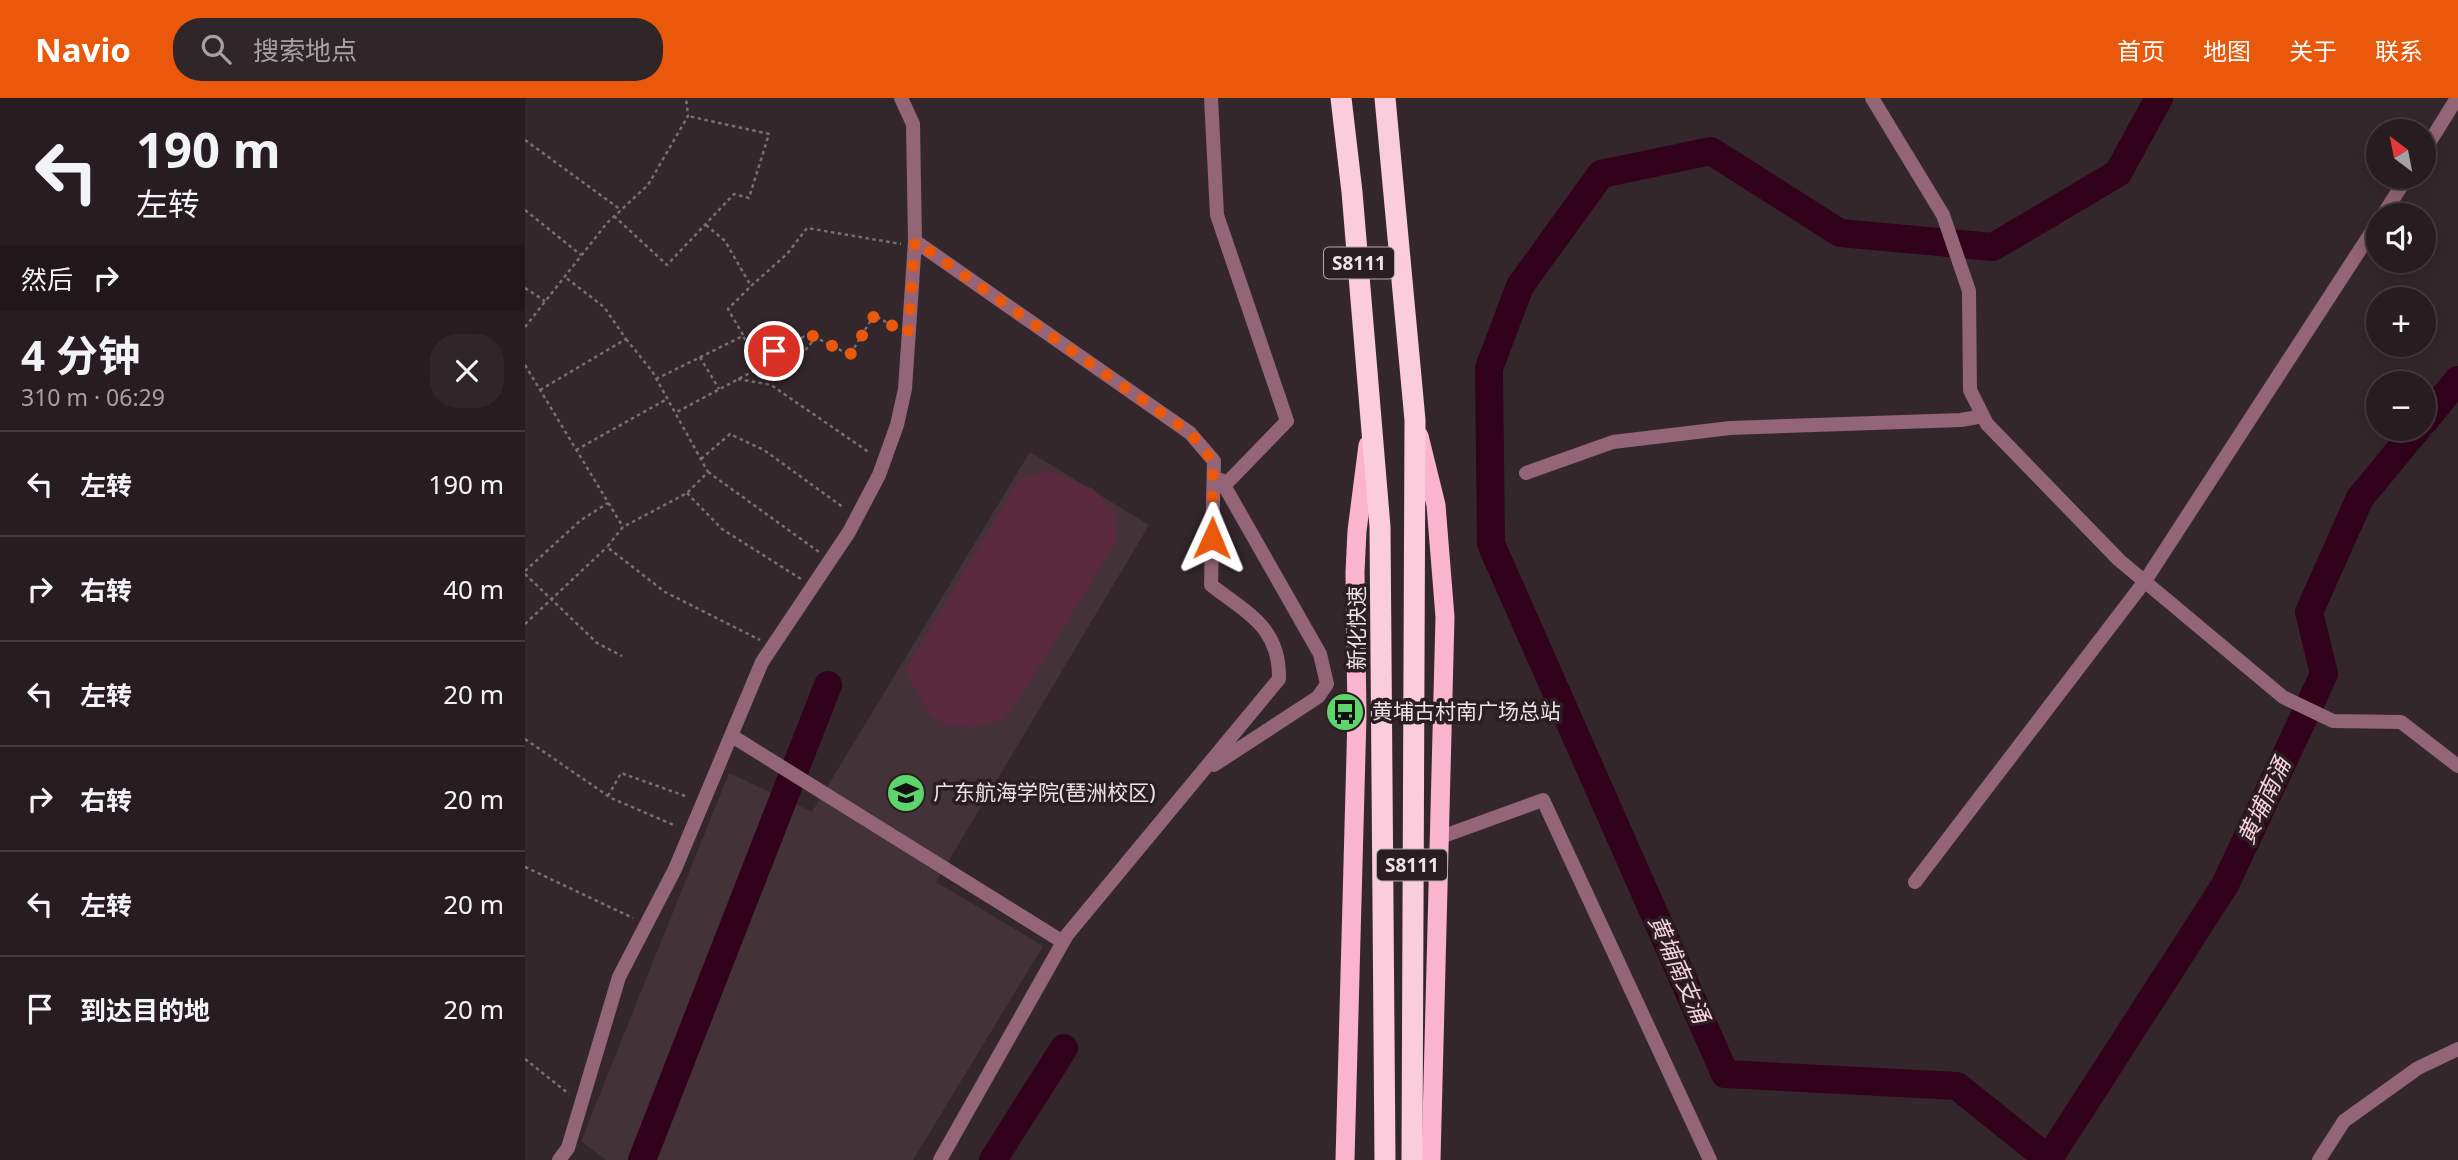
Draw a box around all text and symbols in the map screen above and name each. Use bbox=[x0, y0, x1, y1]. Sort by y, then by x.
search box bbox=[173, 18, 663, 81]
text: Navio bbox=[35, 27, 131, 72]
icon: search bbox=[197, 30, 235, 68]
text: 搜索地点 bbox=[253, 32, 357, 68]
text: 首页 bbox=[2117, 34, 2165, 67]
text: 地图 bbox=[2203, 34, 2251, 67]
text: 关于 bbox=[2289, 34, 2337, 67]
text: 联系 bbox=[2375, 34, 2423, 67]
text: 190 m bbox=[136, 116, 281, 182]
north arrow bbox=[2366, 119, 2436, 189]
map controls bbox=[2366, 119, 2436, 441]
icon: left bbox=[21, 126, 112, 217]
text: 左转 bbox=[136, 182, 200, 225]
button: sound bbox=[2366, 203, 2436, 273]
road number: S8111 bbox=[1324, 248, 1394, 279]
icon: right bbox=[87, 259, 125, 297]
text: 然后 bbox=[21, 261, 73, 297]
button: + bbox=[2366, 287, 2436, 357]
pin bbox=[744, 321, 804, 381]
text: 4 分钟 bbox=[21, 326, 140, 383]
icon: arrive bbox=[755, 332, 793, 370]
button: close bbox=[430, 334, 504, 408]
button: − bbox=[2366, 371, 2436, 441]
text: 310 m · 06:29 bbox=[21, 381, 165, 413]
icon: left bbox=[21, 465, 59, 503]
text: 190 m bbox=[428, 466, 504, 502]
text: 左转 bbox=[80, 467, 132, 503]
position arrow bbox=[1175, 501, 1249, 575]
icon: right bbox=[21, 570, 59, 608]
text: 40 m bbox=[443, 571, 504, 607]
text: 右转 bbox=[80, 572, 132, 608]
street label: 新化快速 bbox=[1342, 586, 1370, 670]
icon: left bbox=[21, 675, 59, 713]
text: 20 m bbox=[443, 676, 504, 712]
text: 左转 bbox=[80, 677, 132, 713]
bus stop icon: 黄埔古村南广场总站 bbox=[1324, 691, 1366, 733]
place label: 黄埔古村南广场总站 bbox=[1372, 697, 1561, 725]
water label: 黄埔南涌 bbox=[2229, 749, 2298, 849]
school or university icon: 广东航海学院(琶洲校区) bbox=[885, 772, 927, 814]
place label: 广东航海学院(琶洲校区) bbox=[933, 778, 1156, 806]
icon: right bbox=[21, 780, 59, 818]
text: 20 m bbox=[443, 781, 504, 817]
text: 右转 bbox=[80, 782, 132, 818]
road number: S8111 bbox=[1377, 850, 1447, 880]
icon: left bbox=[21, 885, 59, 923]
text: 20 m bbox=[443, 886, 504, 922]
text: 左转 bbox=[80, 887, 132, 923]
water label: 黄埔南支涌 bbox=[1642, 910, 1719, 1030]
icon: arrive bbox=[21, 990, 59, 1028]
text: 20 m bbox=[443, 991, 504, 1027]
text: 到达目的地 bbox=[80, 992, 210, 1028]

